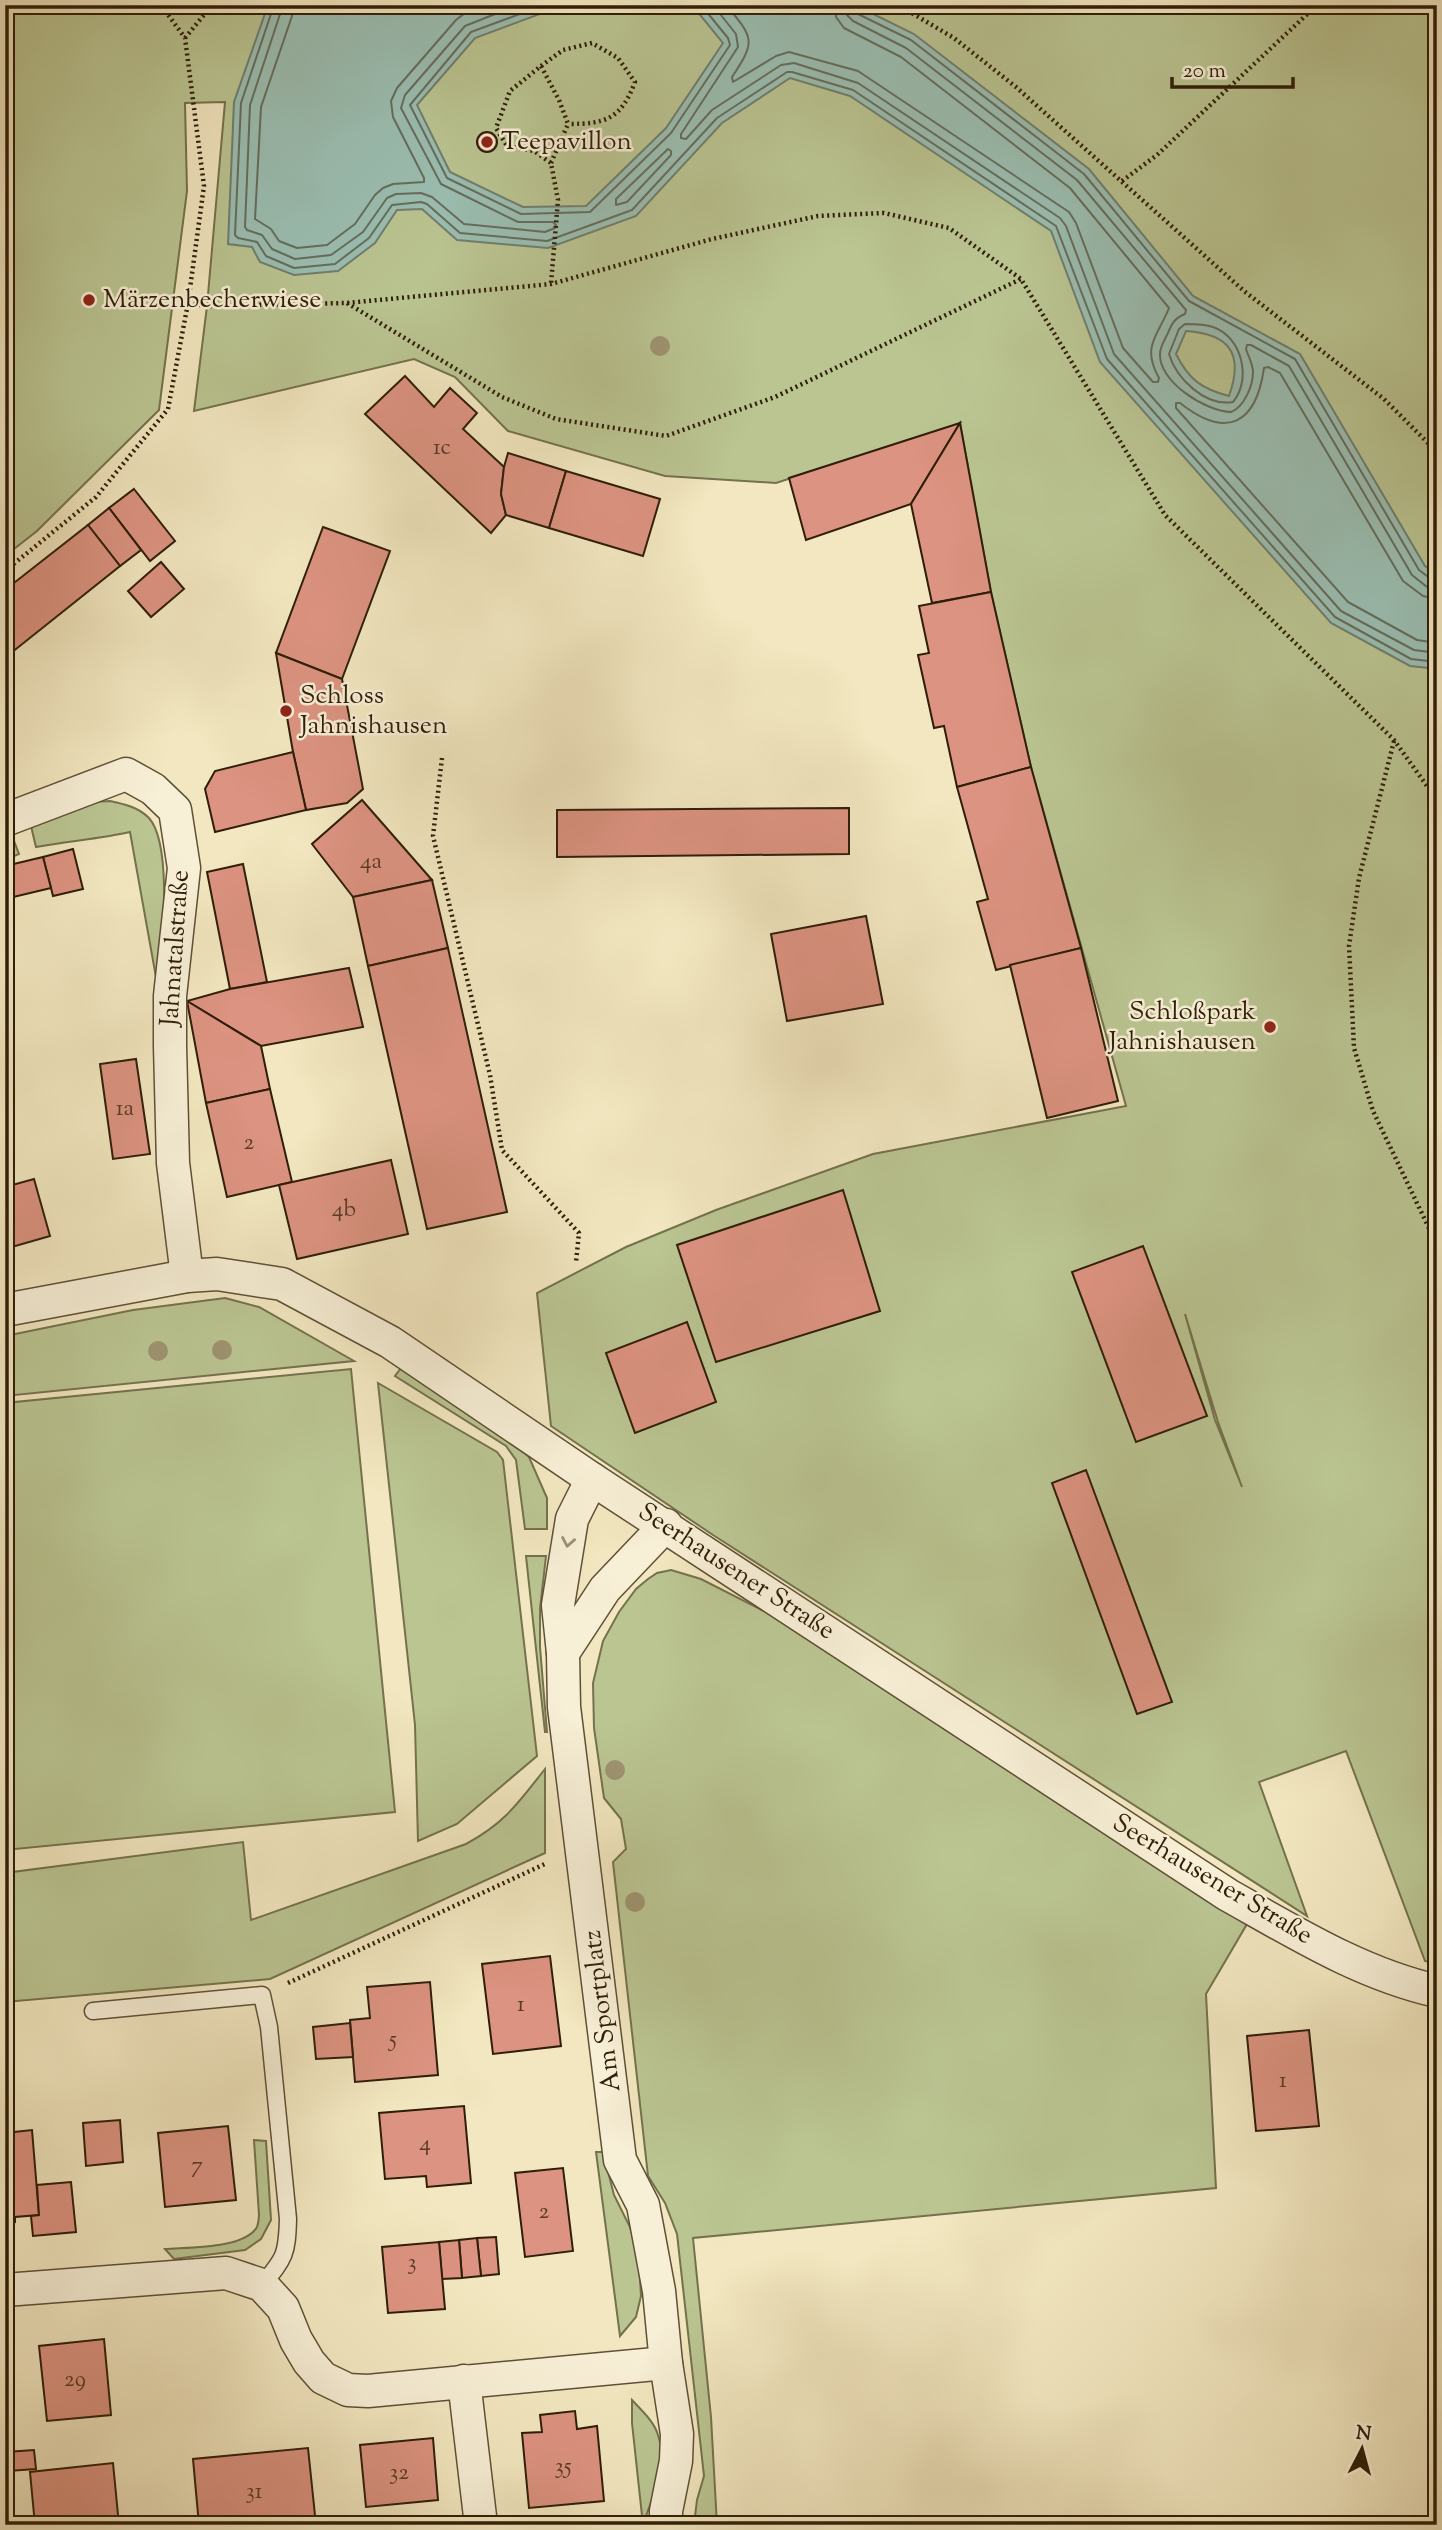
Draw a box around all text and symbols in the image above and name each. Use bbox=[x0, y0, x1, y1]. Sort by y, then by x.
scale bar bbox=[1172, 46, 1293, 90]
text: 20 m bbox=[1183, 57, 1226, 87]
place label: Teepavillon bbox=[501, 124, 632, 161]
marker: Teepavillon bbox=[479, 134, 495, 150]
place label: Märzenbecherwiese bbox=[103, 282, 321, 319]
marker: Märzenbecherwiese bbox=[81, 292, 97, 308]
house number: 1c bbox=[433, 432, 451, 465]
place label: Schloss Jahnishausen bbox=[298, 678, 447, 745]
marker: Schloss Jahnishausen bbox=[278, 703, 294, 719]
house number: 4a bbox=[360, 846, 382, 879]
street label: Jahnatalstraße bbox=[152, 869, 200, 1029]
place label: Schloßpark Jahnishausen bbox=[1107, 994, 1256, 1061]
marker: Schloßpark Jahnishausen bbox=[1262, 1019, 1278, 1035]
house number: 1a bbox=[116, 1093, 135, 1126]
house number: 2 bbox=[244, 1127, 255, 1160]
house number: 4b bbox=[332, 1194, 356, 1227]
street label: Seerhausener Straße bbox=[630, 1494, 842, 1650]
one-way arrow bbox=[561, 1536, 576, 1548]
street label: Seerhausener Straße bbox=[1105, 1805, 1319, 1955]
street label: Am Sportplatz bbox=[575, 1928, 631, 2094]
house number: 1 bbox=[517, 1989, 525, 2022]
house number: 5 bbox=[387, 2024, 397, 2057]
house number: 1 bbox=[1279, 2065, 1287, 2098]
house number: 4 bbox=[419, 2128, 431, 2161]
house number: 7 bbox=[191, 2150, 203, 2183]
house number: 2 bbox=[539, 2196, 550, 2229]
house number: 3 bbox=[407, 2247, 417, 2280]
house number: 29 bbox=[64, 2364, 86, 2397]
north arrow bbox=[1326, 2414, 1396, 2484]
text: N bbox=[1355, 2420, 1372, 2449]
house number: 35 bbox=[554, 2451, 572, 2484]
house number: 32 bbox=[389, 2457, 409, 2490]
house number: 31 bbox=[245, 2476, 263, 2509]

